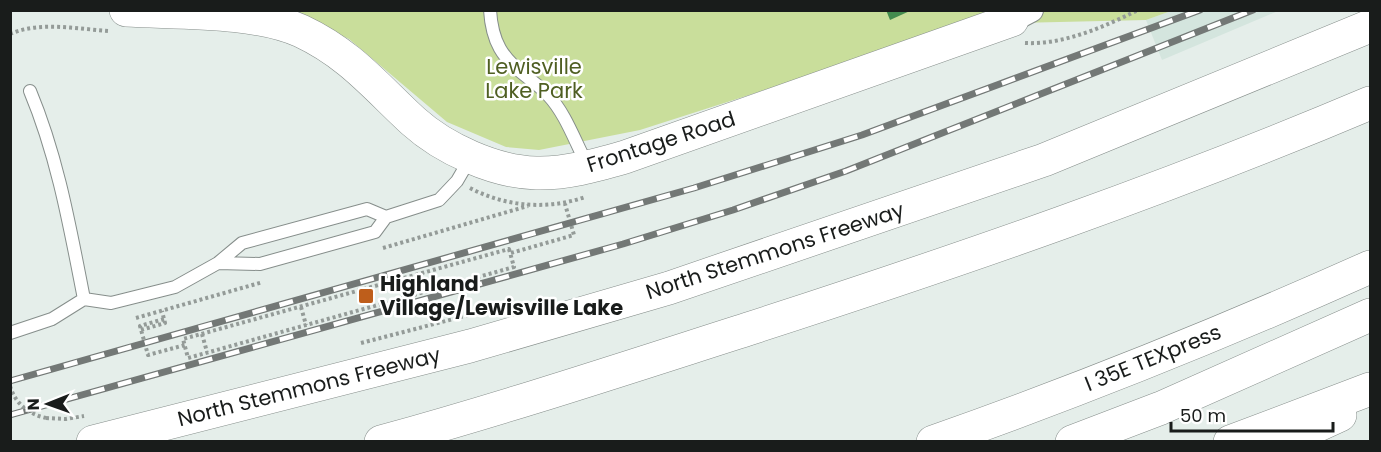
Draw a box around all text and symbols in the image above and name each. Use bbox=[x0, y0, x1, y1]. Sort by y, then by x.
park label: Lewisville Lake Park bbox=[485, 52, 583, 105]
street label: Frontage Road bbox=[583, 104, 739, 179]
street label: North Stemmons Freeway bbox=[642, 195, 908, 306]
place label: Highland Village/Lewisville Lake bbox=[380, 269, 623, 322]
marker: Highland Village/Lewisville Lake bbox=[357, 287, 375, 305]
street label: I 35E TEXpress bbox=[1080, 317, 1225, 398]
street label: North Stemmons Freeway bbox=[174, 340, 444, 433]
north arrow bbox=[18, 374, 78, 434]
scale bar bbox=[1171, 395, 1333, 433]
text: N bbox=[22, 398, 45, 410]
text: 50 m bbox=[1180, 403, 1226, 428]

